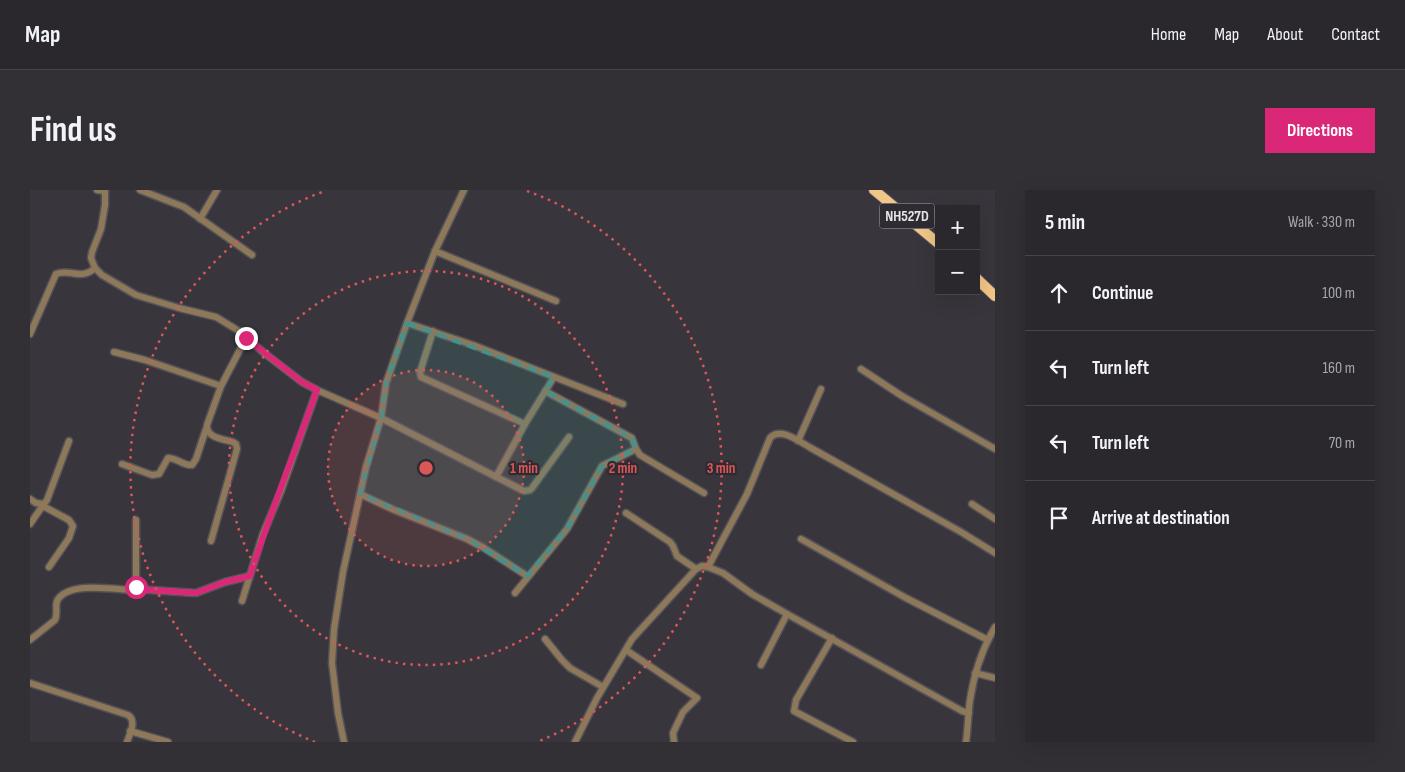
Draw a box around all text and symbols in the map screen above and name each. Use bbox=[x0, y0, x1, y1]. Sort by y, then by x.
text: Map bbox=[25, 20, 60, 49]
text: Home bbox=[1151, 24, 1186, 45]
text: Map bbox=[1214, 24, 1239, 45]
text: About bbox=[1267, 24, 1303, 45]
text: Contact bbox=[1331, 24, 1380, 45]
button: Directions bbox=[1265, 108, 1375, 153]
text: Find us bbox=[30, 109, 117, 152]
road number: NH527D bbox=[880, 204, 934, 228]
map controls bbox=[935, 205, 980, 295]
button: + bbox=[935, 205, 980, 250]
text: 5 min bbox=[1045, 210, 1085, 235]
text: Walk · 330 m bbox=[1288, 213, 1355, 232]
button: − bbox=[935, 250, 980, 295]
icon: ahead bbox=[1045, 279, 1073, 307]
text: Continue bbox=[1092, 282, 1153, 305]
text: 100 m bbox=[1322, 284, 1355, 303]
route end bbox=[235, 327, 258, 350]
icon: left bbox=[1045, 354, 1073, 382]
text: Turn left bbox=[1092, 357, 1149, 380]
text: 160 m bbox=[1322, 359, 1355, 378]
icon: left bbox=[1045, 429, 1073, 457]
text: Turn left bbox=[1092, 432, 1149, 455]
text: 70 m bbox=[1329, 434, 1355, 453]
centre of rings bbox=[417, 459, 435, 477]
text: 1 min bbox=[510, 459, 538, 478]
text: 2 min bbox=[609, 459, 637, 478]
text: 3 min bbox=[707, 459, 735, 478]
icon: arrive bbox=[1045, 504, 1073, 532]
text: Arrive at destination bbox=[1092, 507, 1230, 530]
route start bbox=[125, 576, 148, 599]

